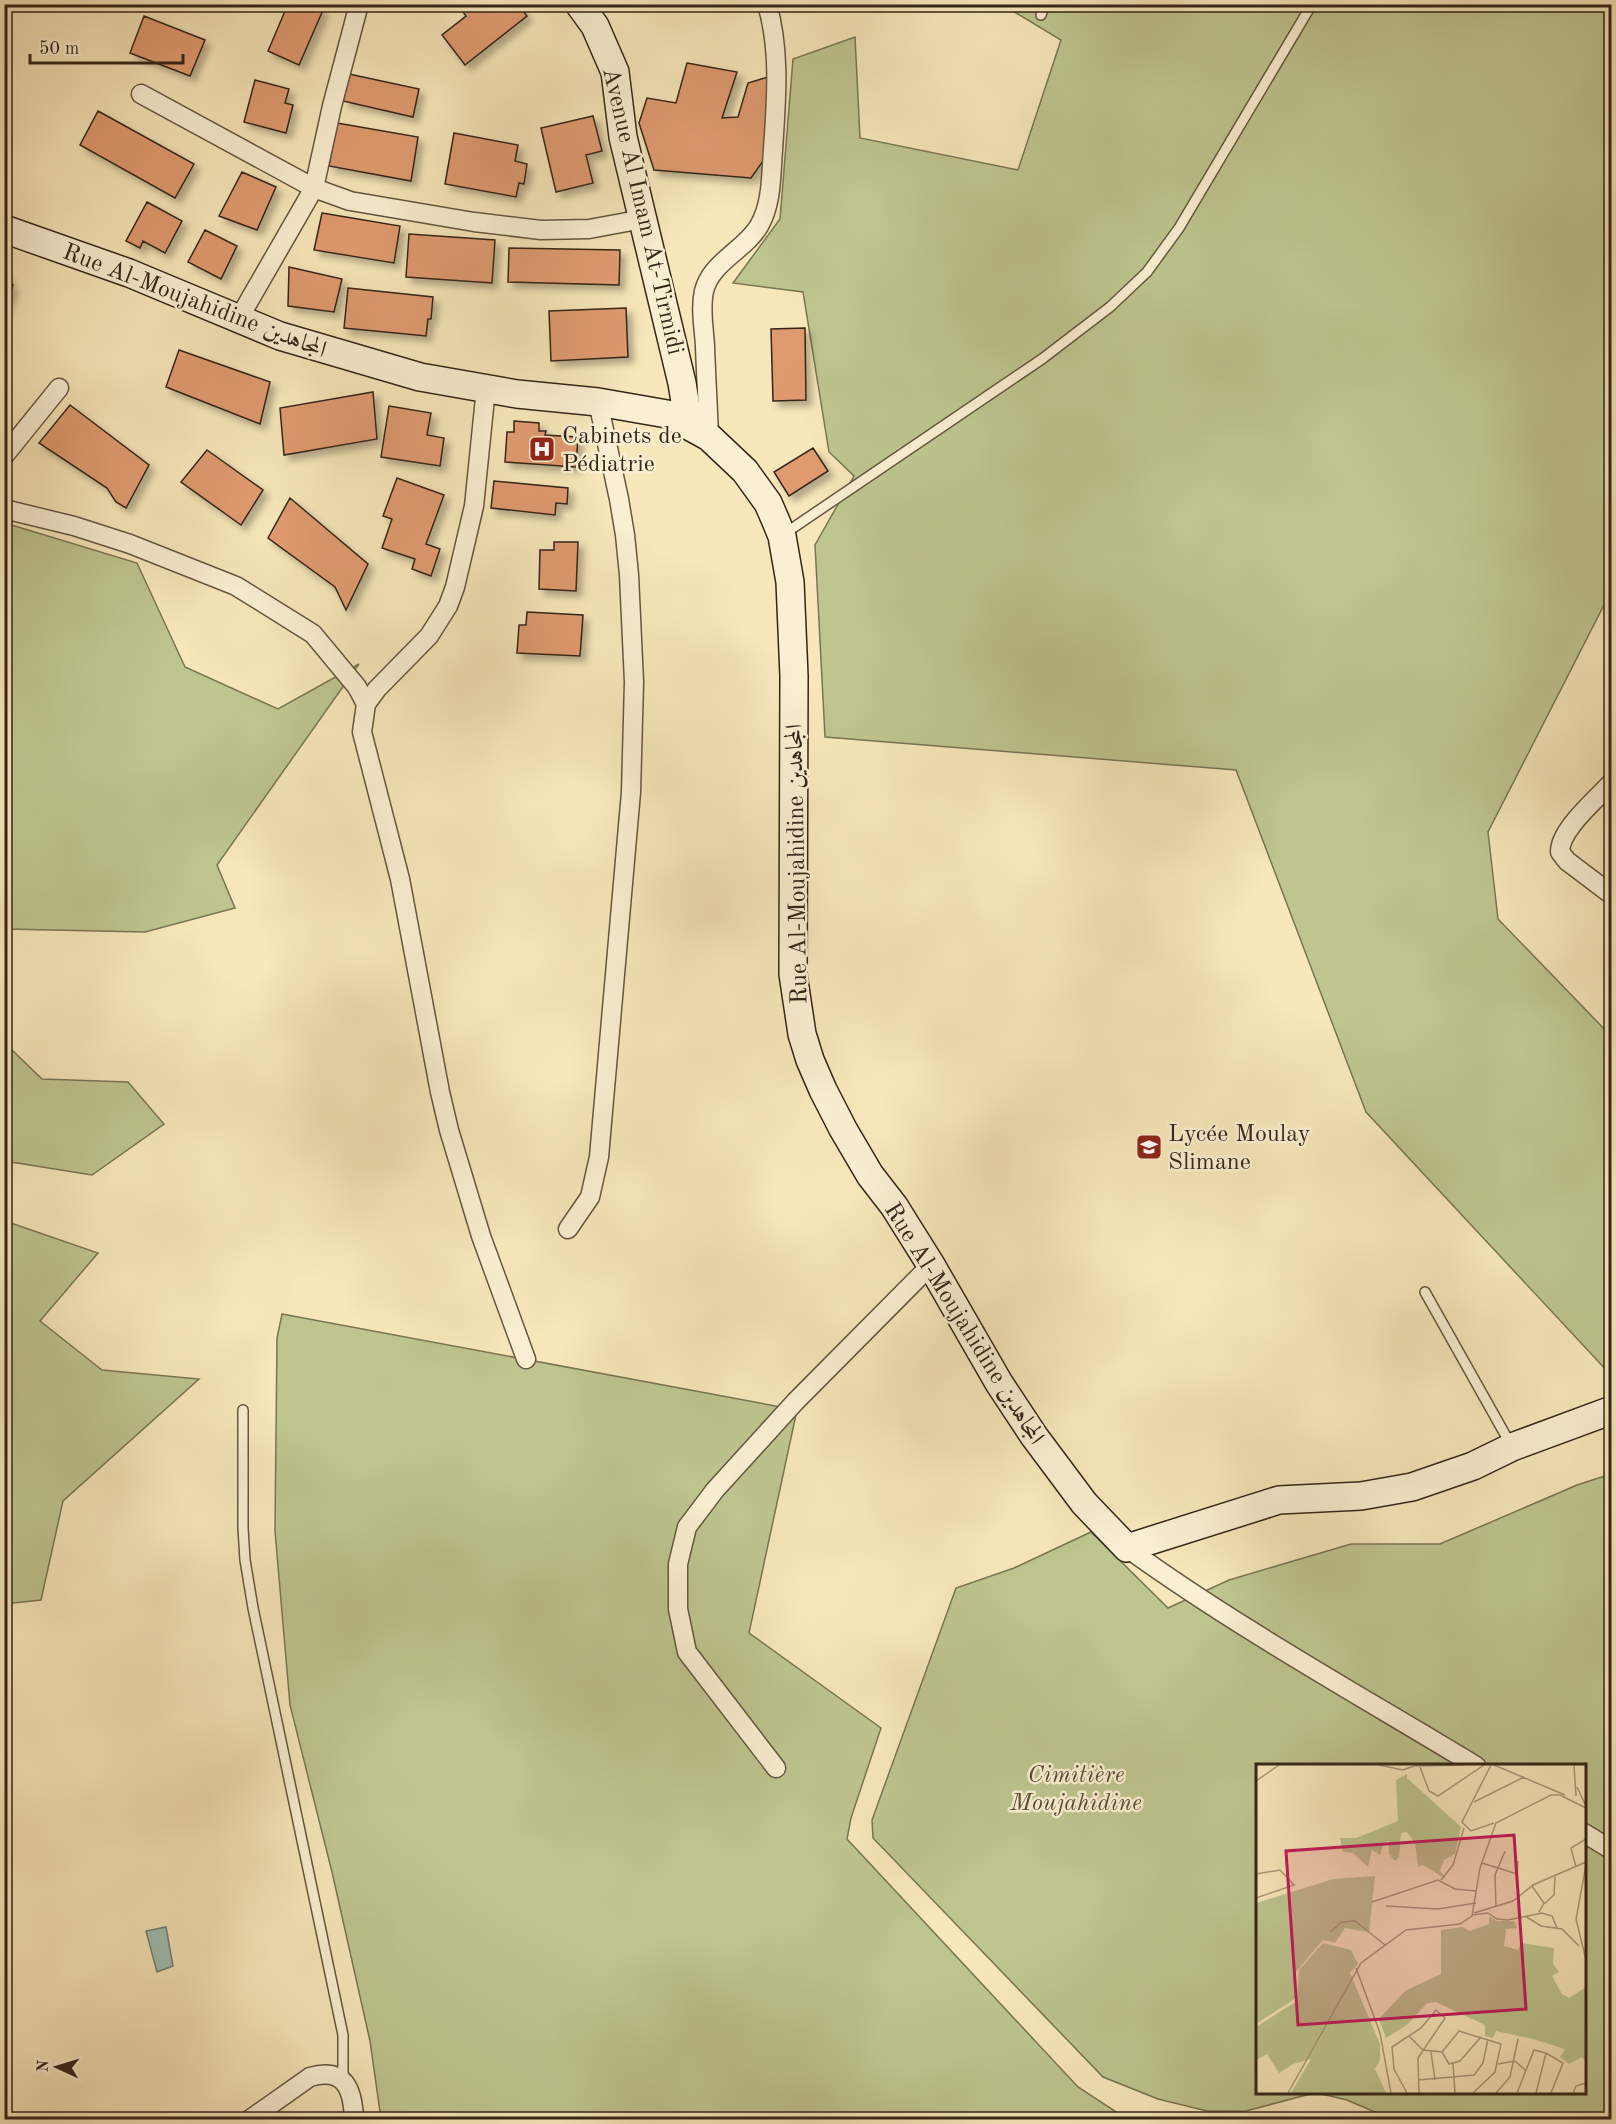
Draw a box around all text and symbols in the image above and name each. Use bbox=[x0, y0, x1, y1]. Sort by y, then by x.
scale bar bbox=[30, 27, 183, 65]
text: 50 m bbox=[39, 40, 79, 58]
street label: Avenue Al Imam At-Tirmidi bbox=[597, 65, 687, 358]
street label: Rue Al-Moujahidine المجاهدين bbox=[59, 240, 330, 363]
place label: Cabinets de Pédiatrie bbox=[562, 425, 682, 477]
hospital icon: Cabinets de Pédiatrie bbox=[527, 434, 557, 464]
street label: Rue Al-Moujahidine المجاهدين bbox=[783, 724, 812, 1004]
place label: Lycée Moulay Slimane bbox=[1168, 1123, 1311, 1175]
school or university icon: Lycée Moulay Slimane bbox=[1134, 1132, 1164, 1162]
street label: Rue Al-Moujahidine المجاهدين bbox=[879, 1198, 1049, 1449]
park label: Cimitière Moujahidine bbox=[1009, 1764, 1142, 1816]
inset map bbox=[1256, 1764, 1586, 2094]
north arrow bbox=[27, 2037, 87, 2097]
text: N bbox=[36, 2059, 52, 2073]

